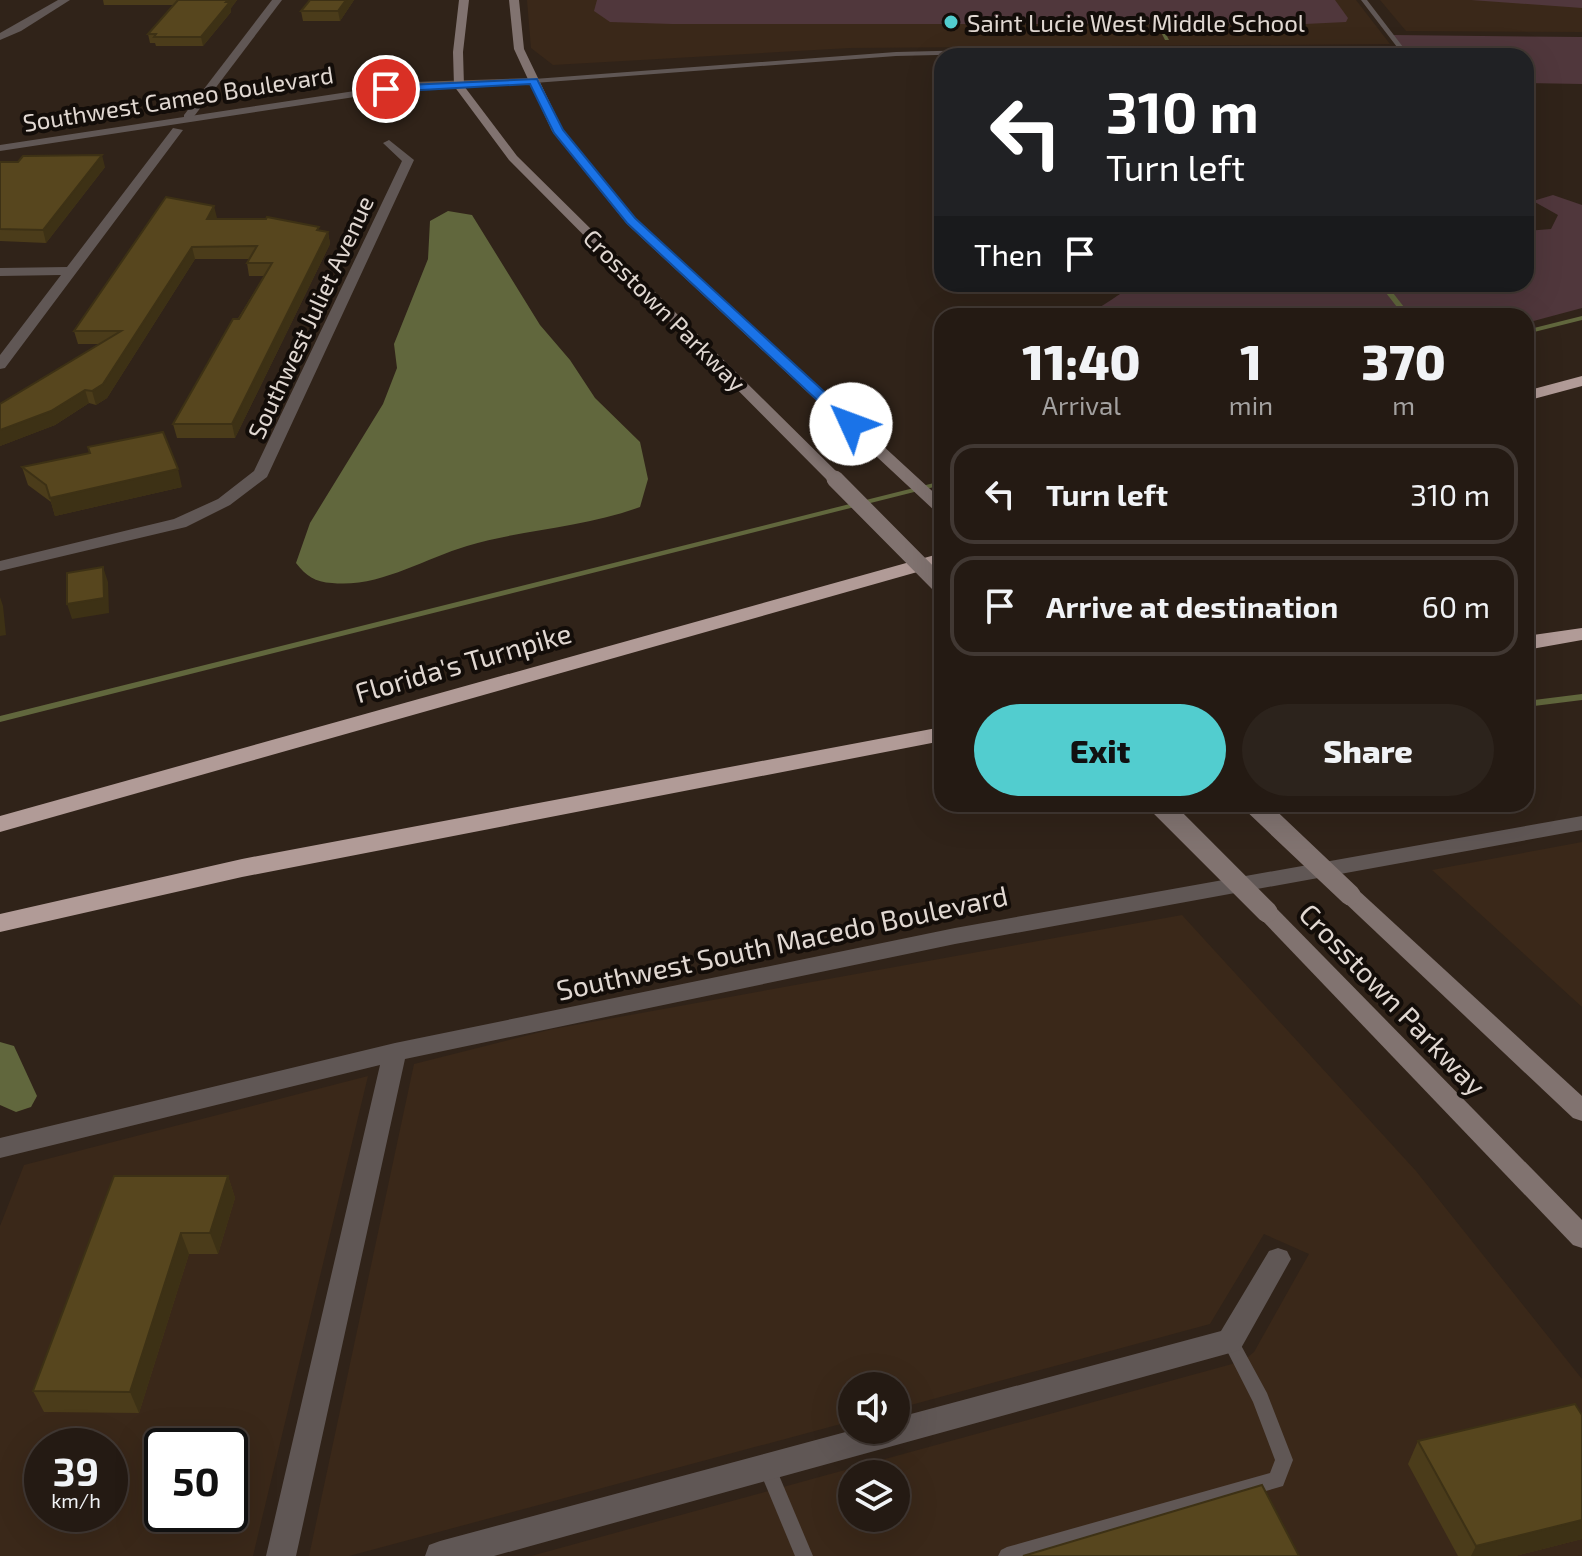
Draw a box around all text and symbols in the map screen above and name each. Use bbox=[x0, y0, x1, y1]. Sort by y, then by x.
place label: Saint Lucie West Middle School bbox=[967, 8, 1305, 37]
marker: Saint Lucie West Middle School bbox=[942, 13, 960, 31]
pin bbox=[352, 55, 420, 123]
street label: Southwest Cameo Boulevard bbox=[21, 59, 335, 137]
icon: arrive bbox=[364, 67, 408, 111]
text: 310 m bbox=[1106, 77, 1259, 144]
icon: left bbox=[974, 80, 1078, 184]
text: Turn left bbox=[1106, 145, 1245, 188]
street label: Southwest Juliet Avenue bbox=[241, 191, 379, 443]
street label: Crosstown Parkway bbox=[578, 223, 752, 397]
icon: arrive bbox=[1058, 232, 1102, 276]
text: Then bbox=[974, 236, 1042, 272]
text: 11:40 bbox=[1022, 332, 1141, 390]
text: 1 bbox=[1240, 332, 1262, 390]
text: 370 bbox=[1361, 332, 1446, 390]
position arrow bbox=[809, 382, 893, 466]
text: Arrival bbox=[1042, 389, 1121, 420]
text: min bbox=[1229, 389, 1273, 420]
text: m bbox=[1392, 389, 1415, 420]
icon: left bbox=[978, 472, 1022, 516]
text: Turn left bbox=[1046, 476, 1168, 512]
text: 310 m bbox=[1410, 476, 1490, 512]
icon: arrive bbox=[978, 584, 1022, 628]
text: Arrive at destination bbox=[1046, 588, 1338, 624]
text: 60 m bbox=[1422, 588, 1490, 624]
street label: Florida's Turnpike bbox=[351, 615, 575, 709]
button: Exit bbox=[974, 704, 1226, 796]
button: Share bbox=[1242, 704, 1494, 796]
street label: Southwest South Macedo Boulevard bbox=[553, 877, 1011, 1007]
street label: Crosstown Parkway bbox=[1293, 896, 1493, 1102]
map controls bbox=[838, 1372, 910, 1532]
button: sound bbox=[838, 1372, 910, 1444]
speed limit sign: 50 bbox=[144, 1428, 248, 1532]
text: 39 bbox=[53, 1446, 99, 1494]
button: layers bbox=[838, 1460, 910, 1532]
text: km/h bbox=[51, 1488, 101, 1512]

